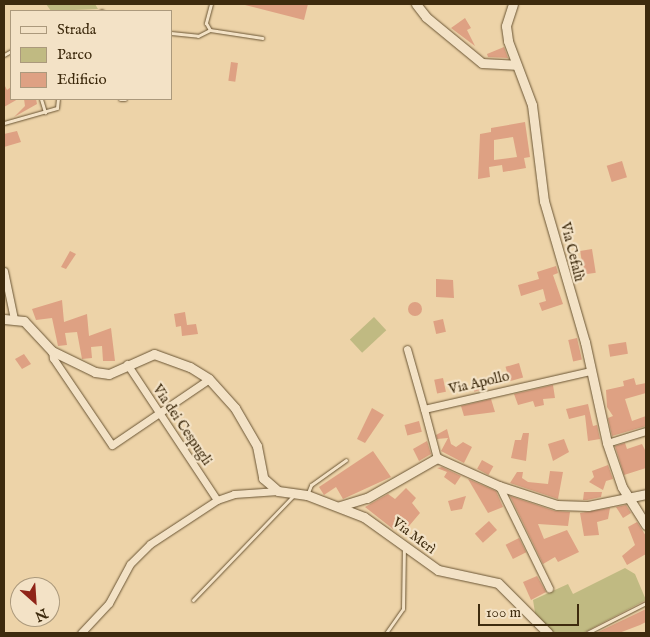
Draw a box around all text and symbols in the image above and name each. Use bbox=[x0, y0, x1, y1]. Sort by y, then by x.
legend bbox=[10, 10, 172, 100]
text: Strada bbox=[57, 20, 96, 39]
text: Parco bbox=[57, 45, 92, 64]
text: Edificio bbox=[57, 70, 107, 89]
street label: Via Cefalù bbox=[557, 221, 587, 283]
street label: Via Apollo bbox=[447, 368, 511, 398]
street label: Via dei Cespugli bbox=[149, 381, 215, 469]
street label: Via Merì bbox=[389, 514, 439, 558]
north arrow bbox=[10, 577, 60, 627]
scale bar bbox=[480, 594, 581, 626]
text: 100 m bbox=[486, 603, 521, 622]
text: N bbox=[32, 604, 51, 625]

